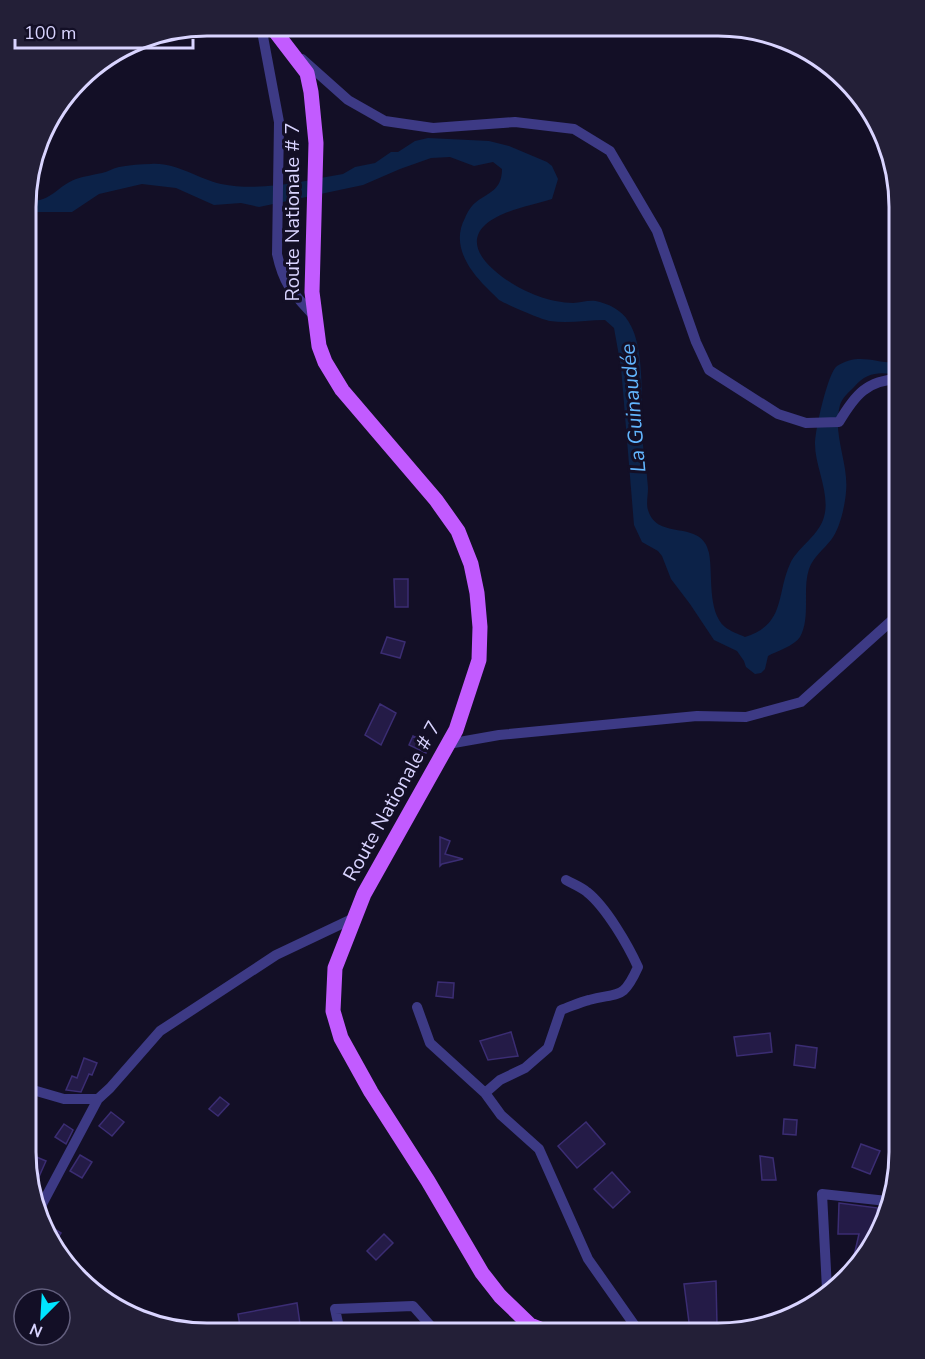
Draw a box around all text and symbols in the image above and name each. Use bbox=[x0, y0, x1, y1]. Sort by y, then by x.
scale bar bbox=[15, 12, 194, 50]
text: 100 m bbox=[24, 21, 76, 45]
street label: Route Nationale # 7 bbox=[279, 122, 306, 302]
water label: La Guinaudée bbox=[613, 342, 653, 474]
street label: Route Nationale # 7 bbox=[337, 716, 447, 886]
north arrow bbox=[12, 1287, 72, 1347]
text: N bbox=[26, 1317, 46, 1342]

